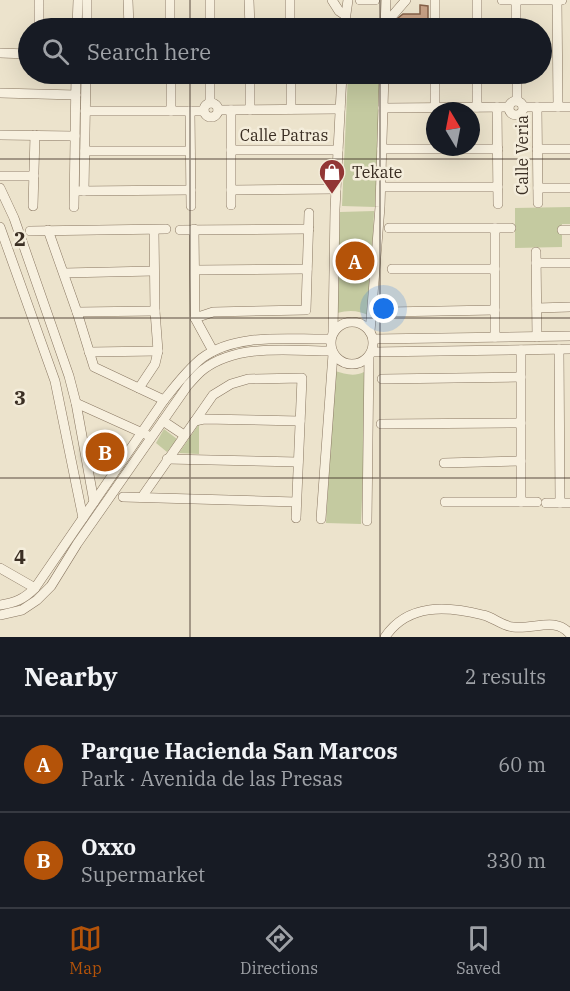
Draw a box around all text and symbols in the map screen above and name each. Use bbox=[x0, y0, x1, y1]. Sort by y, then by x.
search box bbox=[18, 18, 552, 84]
icon: search bbox=[39, 35, 72, 68]
text: Search here bbox=[87, 37, 211, 66]
north arrow bbox=[426, 102, 480, 156]
street label: Calle Veria bbox=[512, 115, 532, 195]
street label: Calle Patras bbox=[240, 125, 328, 145]
shop icon: Tekate bbox=[317, 157, 347, 195]
place label: Tekate bbox=[352, 162, 402, 182]
text: 2 bbox=[14, 225, 26, 252]
pin: A bbox=[336, 238, 374, 284]
your location bbox=[369, 294, 398, 323]
text: 3 bbox=[14, 384, 26, 411]
pin: B bbox=[86, 430, 124, 474]
text: 4 bbox=[14, 543, 26, 570]
text: Nearby bbox=[24, 659, 118, 693]
text: 2 results bbox=[465, 663, 546, 690]
text: Parque Hacienda San Marcos bbox=[81, 736, 398, 765]
text: A bbox=[37, 751, 50, 778]
text: 60 m bbox=[498, 751, 546, 778]
text: Park · Avenida de las Presas bbox=[81, 765, 343, 792]
text: Oxxo bbox=[81, 832, 136, 861]
text: B bbox=[36, 847, 51, 874]
text: 330 m bbox=[486, 847, 546, 874]
text: Supermarket bbox=[81, 861, 205, 888]
tab: Map bbox=[69, 922, 102, 978]
tab: Directions bbox=[240, 922, 318, 978]
tab: Saved bbox=[456, 922, 501, 978]

